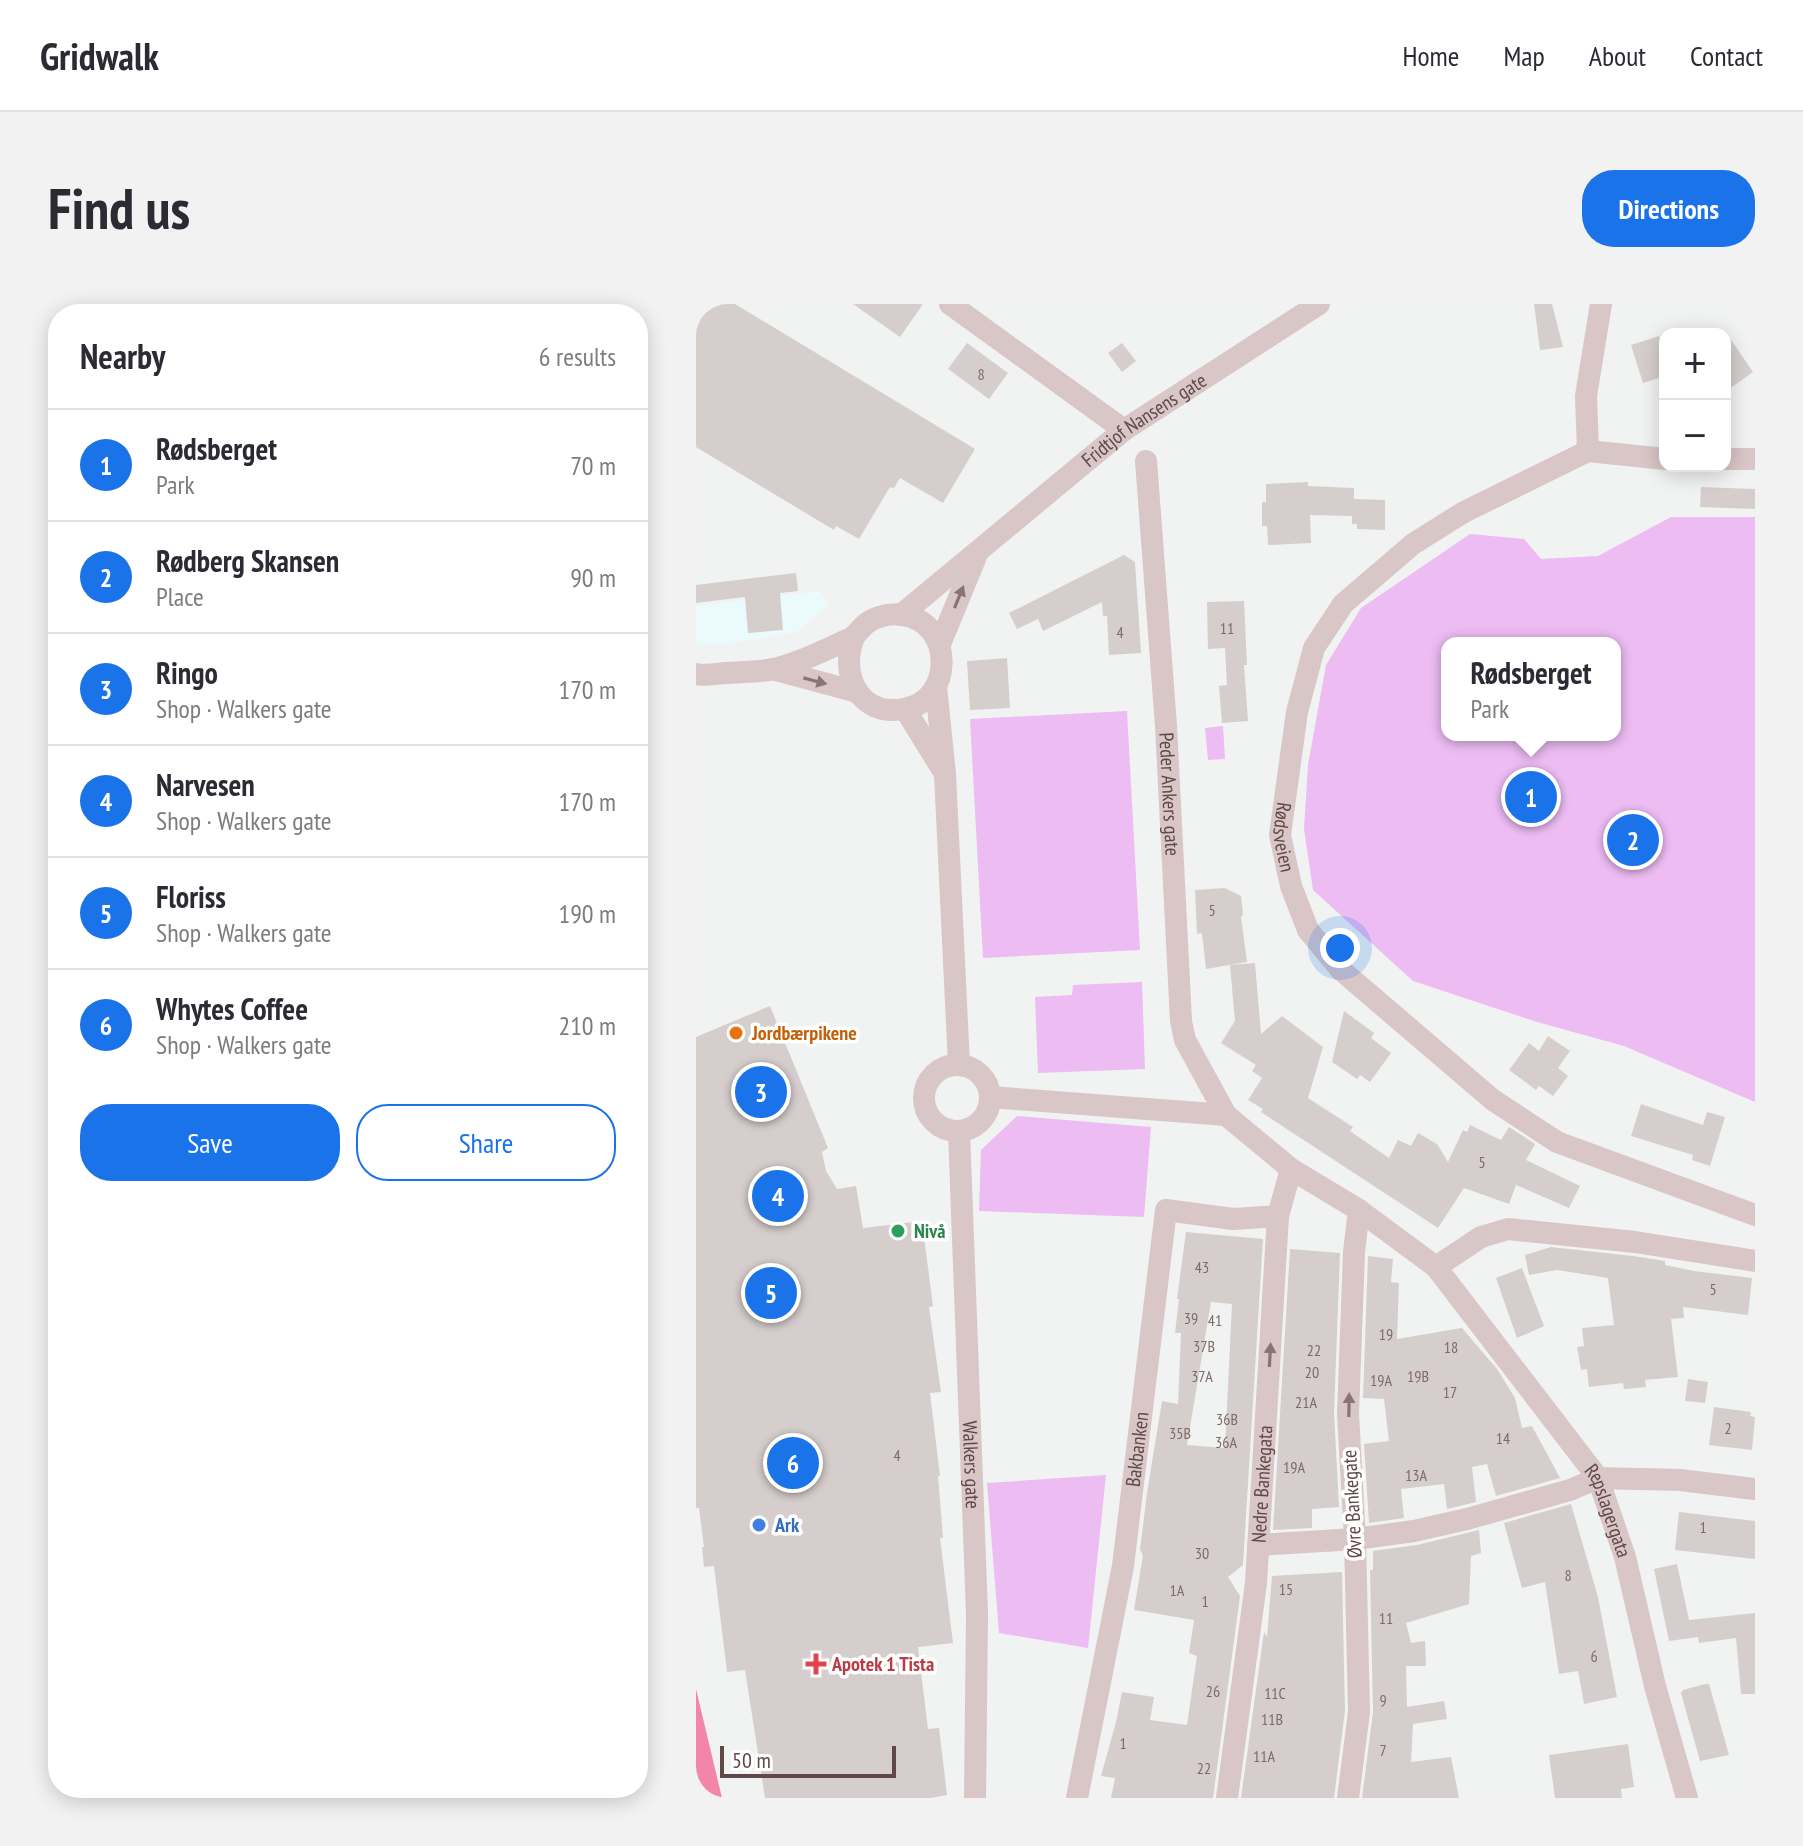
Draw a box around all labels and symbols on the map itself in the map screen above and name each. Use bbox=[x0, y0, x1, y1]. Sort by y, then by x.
house number: 8 bbox=[977, 364, 985, 384]
street label: Fridtjof Nansens gate bbox=[1076, 367, 1211, 473]
one-way arrow bbox=[953, 585, 966, 609]
house number: 11 bbox=[1220, 618, 1234, 638]
house number: 4 bbox=[1116, 622, 1124, 642]
one-way arrow bbox=[802, 675, 827, 687]
street label: Peder Ankers gate bbox=[1153, 732, 1186, 857]
pin: 1 bbox=[1505, 767, 1557, 827]
street label: Rødsveien bbox=[1267, 801, 1301, 874]
pin: 2 bbox=[1607, 810, 1659, 870]
house number: 5 bbox=[1208, 900, 1216, 920]
your location bbox=[1320, 928, 1360, 968]
place label: Jordbærpikene bbox=[751, 1020, 857, 1046]
marker: Jordbærpikene bbox=[727, 1024, 745, 1042]
pin: 3 bbox=[735, 1062, 787, 1122]
house number: 5 bbox=[1478, 1152, 1486, 1172]
pin: 4 bbox=[752, 1166, 804, 1226]
place label: Nivå bbox=[914, 1218, 946, 1244]
marker: Nivå bbox=[889, 1222, 907, 1240]
house number: 43 bbox=[1195, 1257, 1209, 1277]
pin: 5 bbox=[745, 1263, 797, 1323]
house number: 5 bbox=[1709, 1279, 1717, 1299]
house number: 39 bbox=[1184, 1308, 1198, 1328]
house number: 41 bbox=[1208, 1310, 1222, 1330]
house number: 19 bbox=[1379, 1324, 1393, 1344]
house number: 37B bbox=[1193, 1336, 1215, 1356]
house number: 18 bbox=[1444, 1337, 1458, 1357]
house number: 22 bbox=[1307, 1340, 1321, 1360]
one-way arrow bbox=[1264, 1342, 1277, 1367]
house number: 20 bbox=[1305, 1362, 1319, 1382]
house number: 37A bbox=[1191, 1366, 1213, 1386]
house number: 19B bbox=[1407, 1366, 1429, 1386]
house number: 19A bbox=[1370, 1370, 1392, 1390]
house number: 17 bbox=[1443, 1382, 1457, 1402]
house number: 21A bbox=[1295, 1392, 1317, 1412]
one-way arrow bbox=[1342, 1392, 1355, 1417]
house number: 36B bbox=[1216, 1409, 1238, 1429]
street label: Bakbanken bbox=[1120, 1410, 1155, 1488]
house number: 2 bbox=[1724, 1418, 1732, 1438]
street label: Walkers gate bbox=[957, 1420, 986, 1509]
house number: 35B bbox=[1169, 1423, 1191, 1443]
street label: Nedre Bankegata bbox=[1245, 1425, 1278, 1544]
house number: 14 bbox=[1496, 1428, 1510, 1448]
house number: 36A bbox=[1215, 1432, 1237, 1452]
pin: 6 bbox=[767, 1433, 819, 1493]
house number: 4 bbox=[893, 1445, 901, 1465]
street label: Øvre Bankegate bbox=[1336, 1449, 1368, 1559]
house number: 19A bbox=[1283, 1457, 1305, 1477]
street label: Repslagergata bbox=[1579, 1458, 1637, 1561]
house number: 13A bbox=[1405, 1465, 1427, 1485]
place label: Ark bbox=[774, 1512, 800, 1538]
marker: Ark bbox=[750, 1516, 768, 1534]
house number: 1 bbox=[1699, 1517, 1707, 1537]
house number: 30 bbox=[1195, 1543, 1209, 1563]
house number: 8 bbox=[1564, 1565, 1572, 1585]
house number: 15 bbox=[1279, 1579, 1293, 1599]
house number: 1A bbox=[1170, 1580, 1185, 1600]
house number: 1 bbox=[1201, 1591, 1209, 1611]
house number: 11 bbox=[1379, 1608, 1393, 1628]
house number: 6 bbox=[1590, 1646, 1598, 1666]
place label: Apotek 1 Tista bbox=[831, 1651, 934, 1677]
marker: Apotek 1 Tista bbox=[807, 1655, 825, 1673]
house number: 26 bbox=[1206, 1681, 1220, 1701]
house number: 11C bbox=[1264, 1683, 1286, 1703]
house number: 9 bbox=[1379, 1690, 1387, 1710]
house number: 11B bbox=[1261, 1709, 1283, 1729]
house number: 1 bbox=[1119, 1733, 1127, 1753]
house number: 7 bbox=[1379, 1740, 1387, 1760]
scale bar bbox=[720, 1742, 896, 1778]
house number: 11A bbox=[1253, 1746, 1275, 1766]
house number: 22 bbox=[1197, 1758, 1211, 1778]

